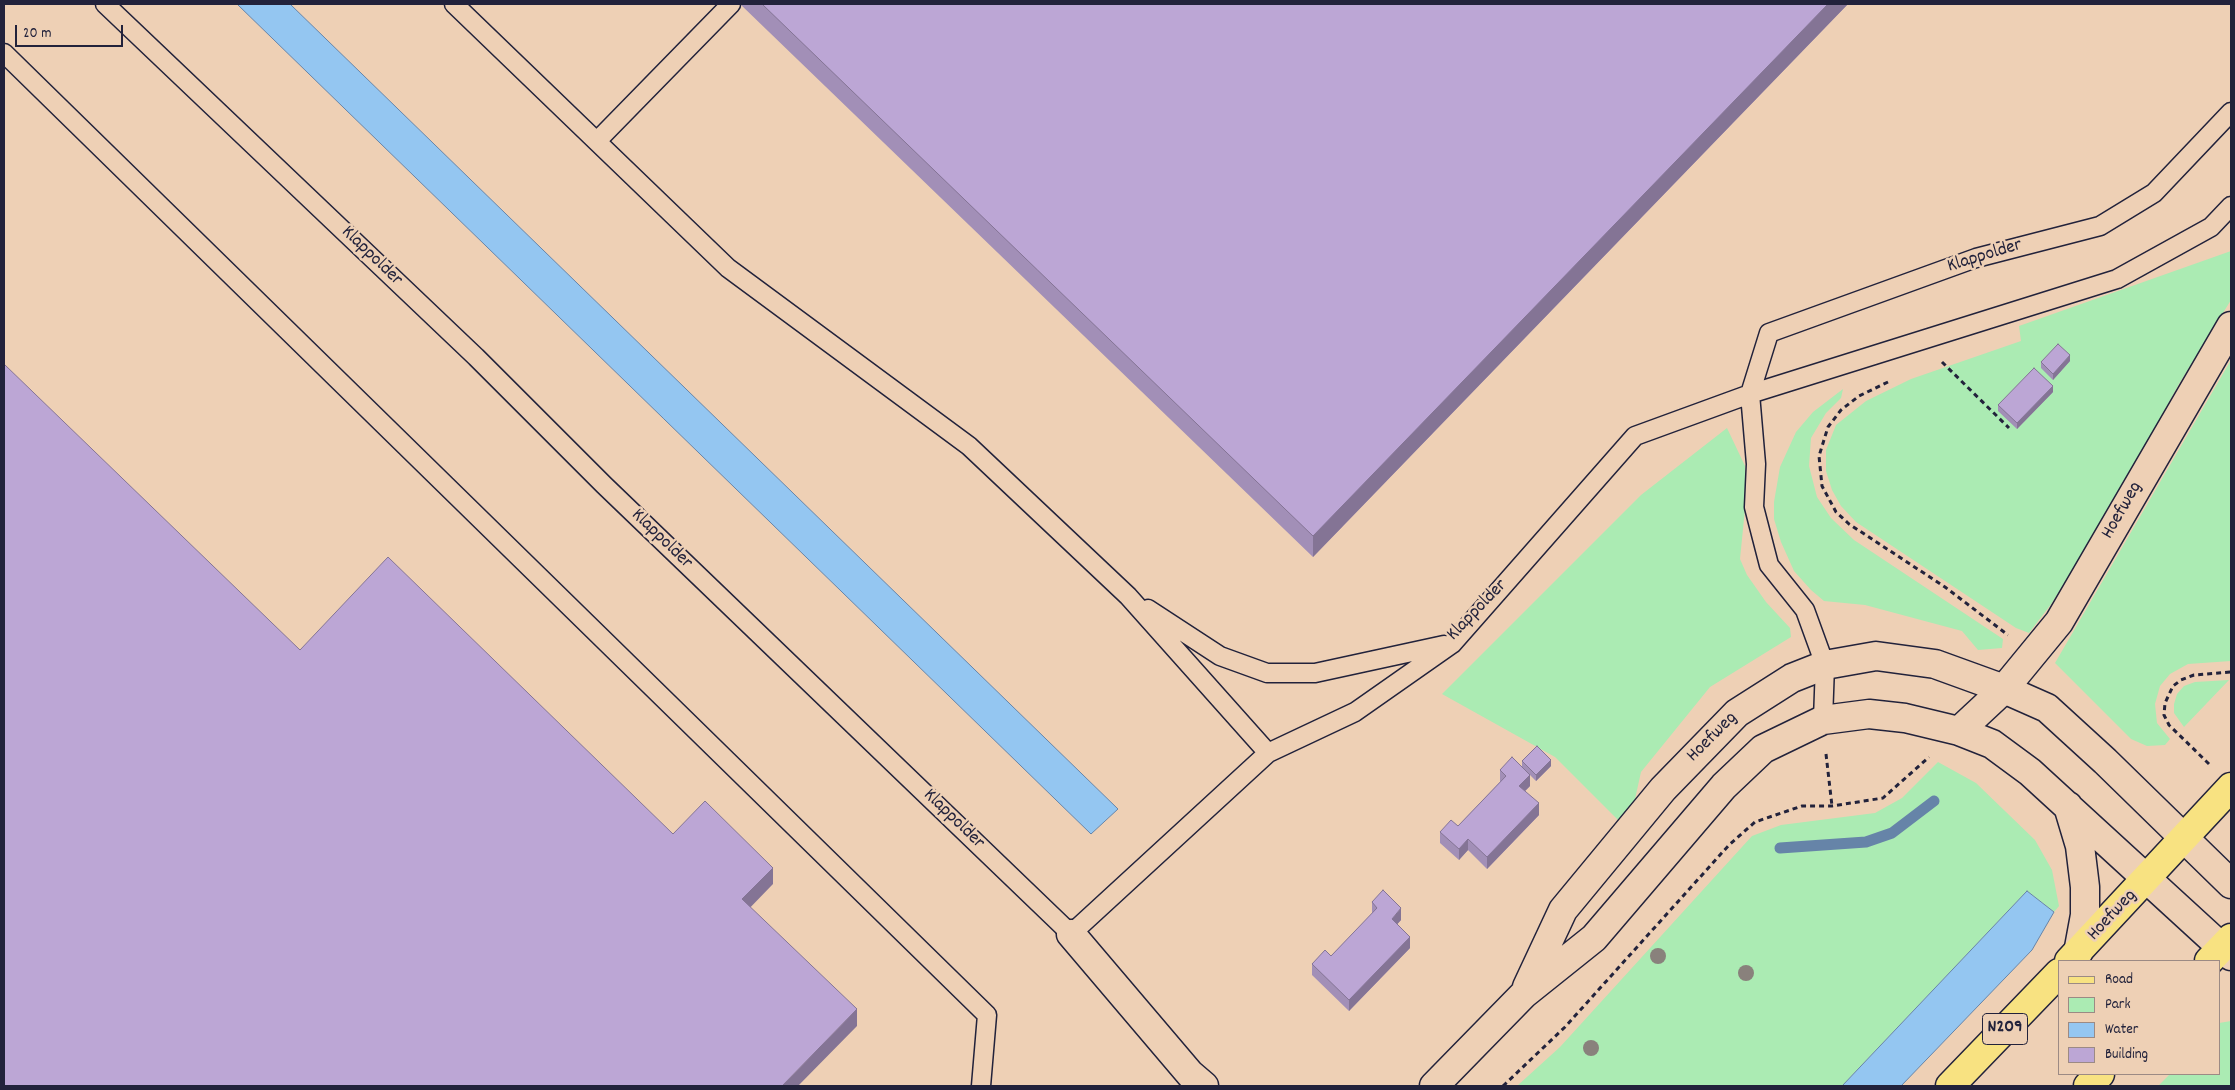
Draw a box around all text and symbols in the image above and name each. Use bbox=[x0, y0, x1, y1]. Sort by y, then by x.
scale bar bbox=[18, 15, 125, 47]
text: 20 m bbox=[23, 23, 51, 45]
street label: Klappolder bbox=[335, 222, 407, 292]
street label: Klappolder bbox=[1945, 235, 2025, 279]
street label: Hoefweg bbox=[2098, 478, 2148, 544]
street label: Klappolder bbox=[625, 505, 697, 575]
street label: Klappolder bbox=[1443, 575, 1513, 647]
street label: Hoefweg bbox=[1683, 708, 1743, 768]
street label: Klappolder bbox=[917, 785, 989, 855]
street label: Hoefweg bbox=[2083, 885, 2143, 947]
legend bbox=[2058, 960, 2220, 1075]
text: Road bbox=[2105, 969, 2133, 991]
text: Park bbox=[2105, 994, 2131, 1016]
road number: N209 bbox=[1982, 1014, 2028, 1044]
text: Water bbox=[2105, 1019, 2138, 1041]
text: Building bbox=[2105, 1044, 2148, 1066]

